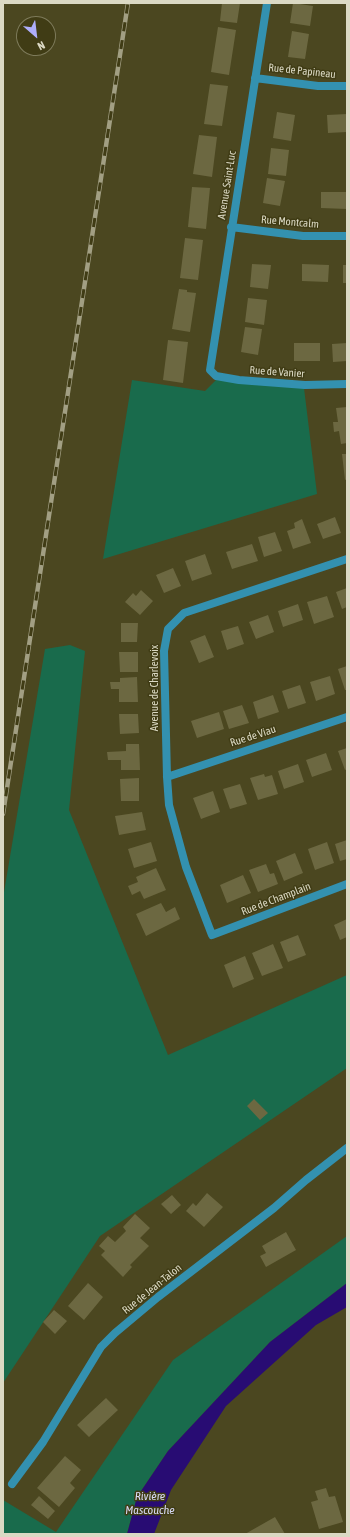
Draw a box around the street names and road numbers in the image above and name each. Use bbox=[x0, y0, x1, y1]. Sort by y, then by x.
street label: Rue de Papineau bbox=[268, 61, 336, 81]
street label: Avenue Saint-Luc bbox=[215, 150, 239, 220]
street label: Rue Montcalm bbox=[260, 213, 320, 231]
street label: Rue de Vanier bbox=[249, 363, 305, 381]
street label: Avenue de Charlevoix bbox=[148, 645, 162, 731]
street label: Rue de Viau bbox=[228, 722, 278, 750]
street label: Rue de Champlain bbox=[239, 880, 313, 918]
street label: Rue de Jean-Talon bbox=[120, 1261, 184, 1317]

